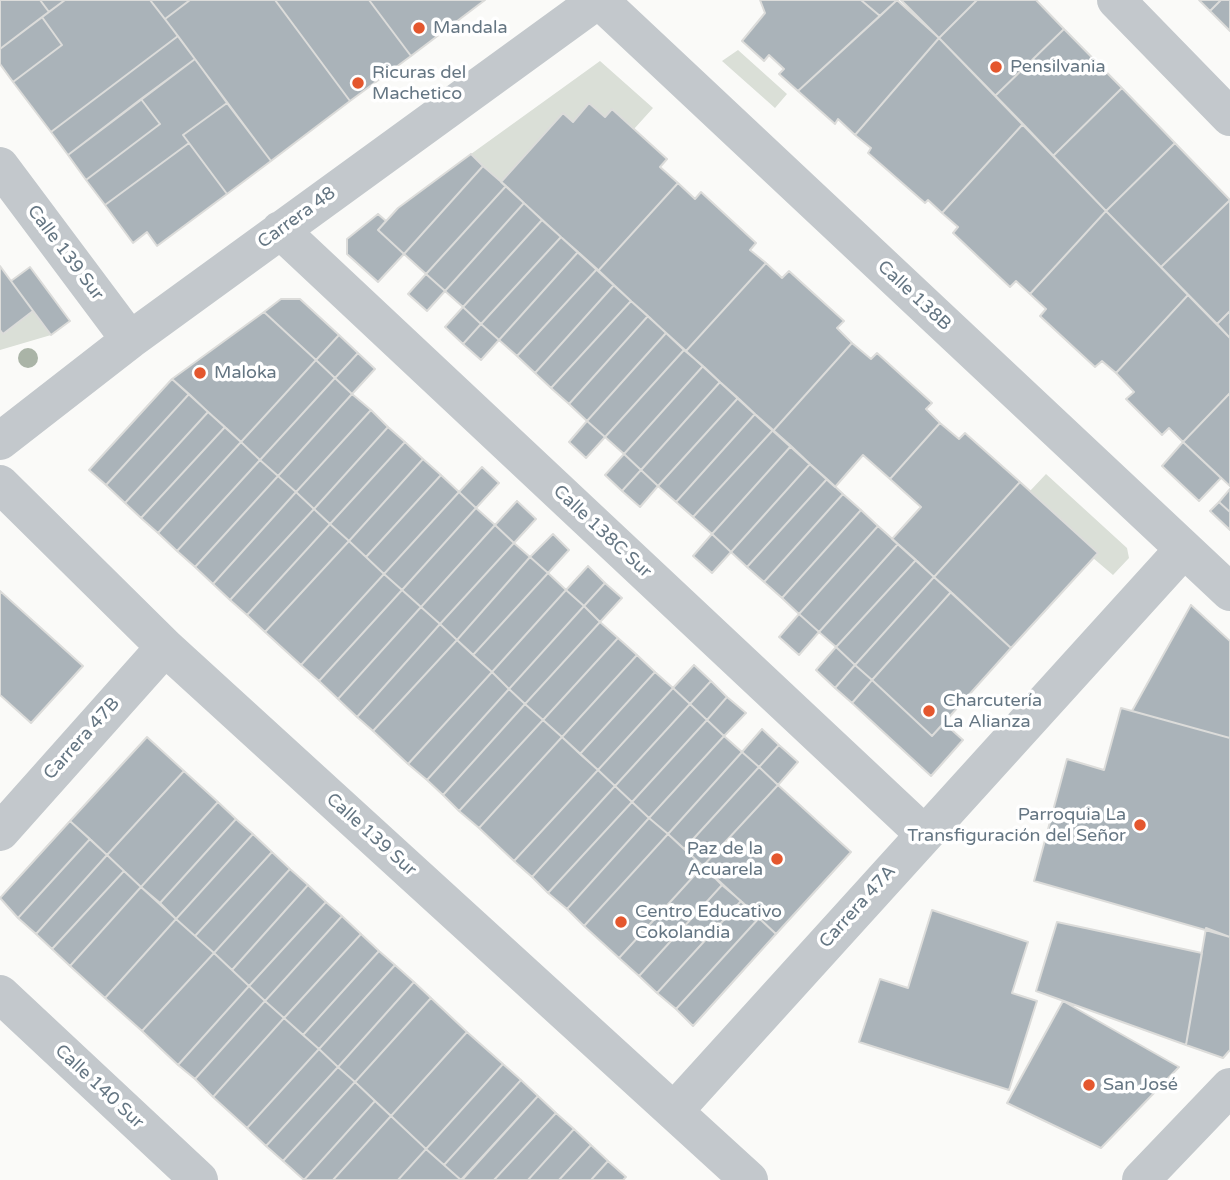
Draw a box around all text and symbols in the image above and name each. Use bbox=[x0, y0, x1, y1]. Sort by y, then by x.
place label: Mandala bbox=[433, 17, 508, 39]
marker: Mandala bbox=[411, 20, 427, 36]
place label: Pensilvania bbox=[1010, 56, 1106, 78]
marker: Pensilvania bbox=[988, 59, 1004, 75]
place label: Ricuras del Machetico bbox=[372, 62, 466, 104]
marker: Ricuras del Machetico bbox=[350, 75, 366, 91]
street label: Carrera 48 bbox=[254, 183, 340, 253]
street label: Calle 139 Sur bbox=[22, 201, 108, 305]
street label: Calle 138B bbox=[873, 256, 955, 336]
place label: Maloka bbox=[214, 362, 277, 384]
marker: Maloka bbox=[192, 365, 208, 381]
street label: Calle 138C Sur bbox=[548, 481, 656, 583]
place label: Charcutería La Alianza bbox=[943, 690, 1042, 732]
street label: Carrera 47B bbox=[39, 693, 125, 785]
marker: Charcutería La Alianza bbox=[921, 703, 937, 719]
street label: Calle 139 Sur bbox=[321, 789, 421, 881]
place label: Parroquia La Transfiguración del Señor bbox=[907, 804, 1126, 846]
marker: Parroquia La Transfiguración del Señor bbox=[1132, 817, 1148, 833]
place label: Paz de la Acuarela bbox=[687, 838, 763, 880]
marker: Paz de la Acuarela bbox=[769, 851, 785, 867]
street label: Carrera 47A bbox=[815, 861, 901, 953]
place label: Centro Educativo Cokolandia bbox=[635, 901, 782, 944]
marker: Centro Educativo Cokolandia bbox=[613, 914, 629, 930]
street label: Calle 140 Sur bbox=[50, 1040, 148, 1134]
place label: San José bbox=[1103, 1074, 1178, 1096]
marker: San José bbox=[1081, 1077, 1097, 1093]

